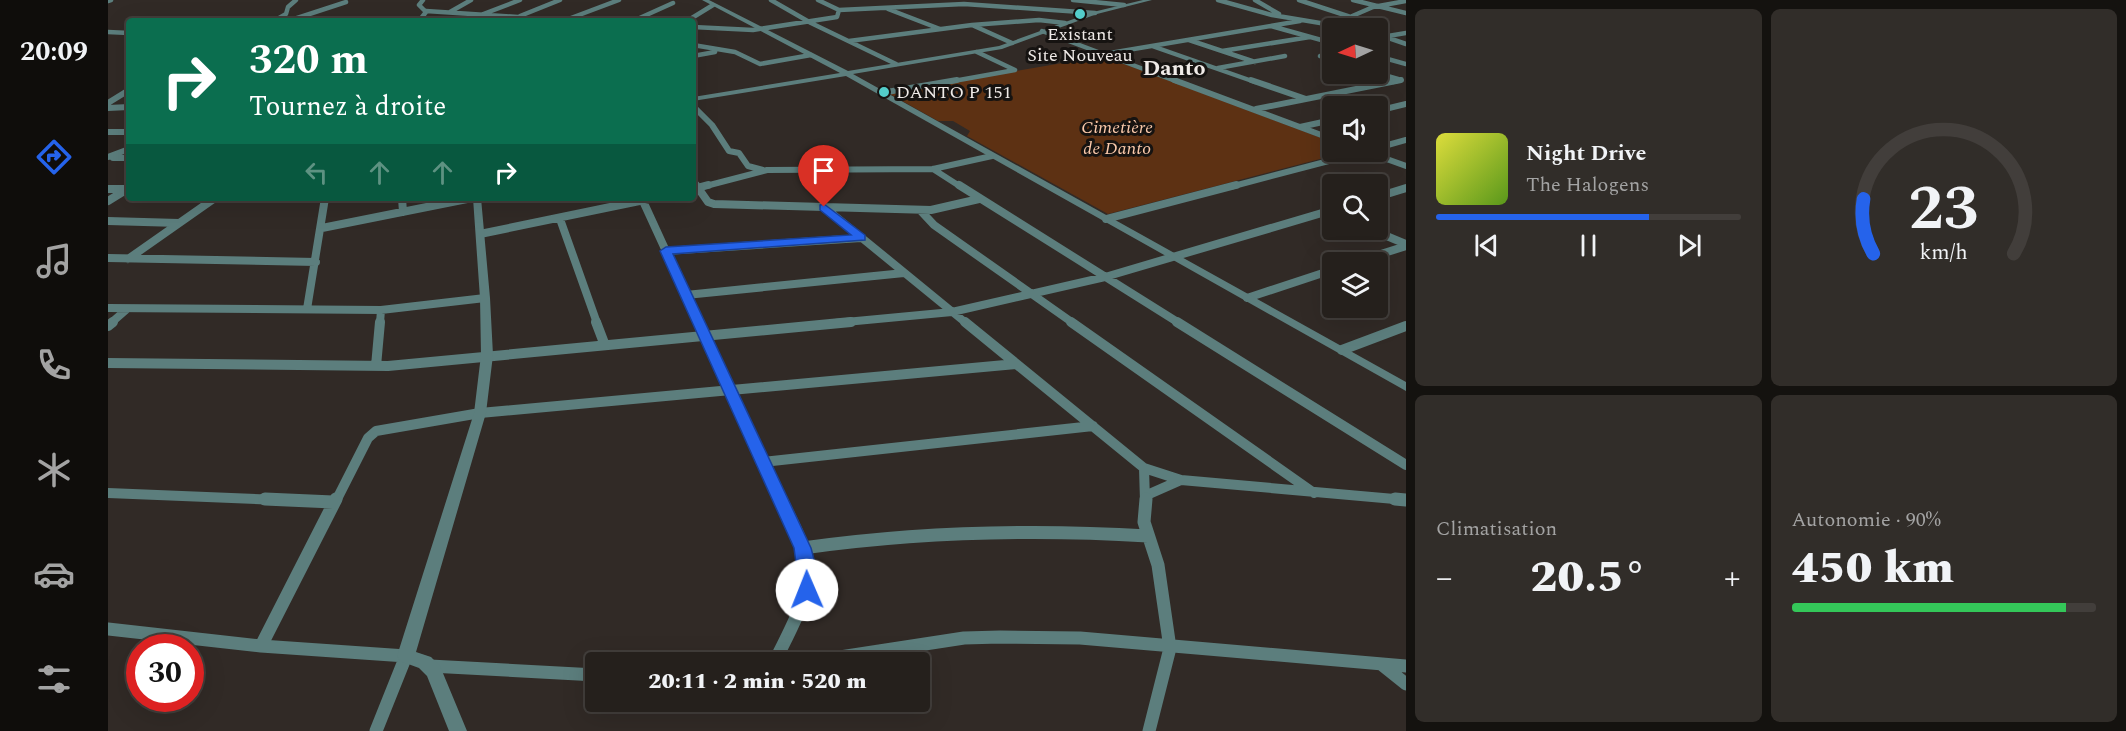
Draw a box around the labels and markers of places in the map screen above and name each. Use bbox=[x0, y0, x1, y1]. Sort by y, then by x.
marker: Existant Site Nouveau bbox=[1073, 7, 1087, 21]
place label: Existant Site Nouveau bbox=[1027, 21, 1133, 69]
place label: DANTO P 151 bbox=[896, 79, 1011, 106]
marker: DANTO P 151 bbox=[877, 85, 891, 99]
pin bbox=[798, 145, 849, 207]

